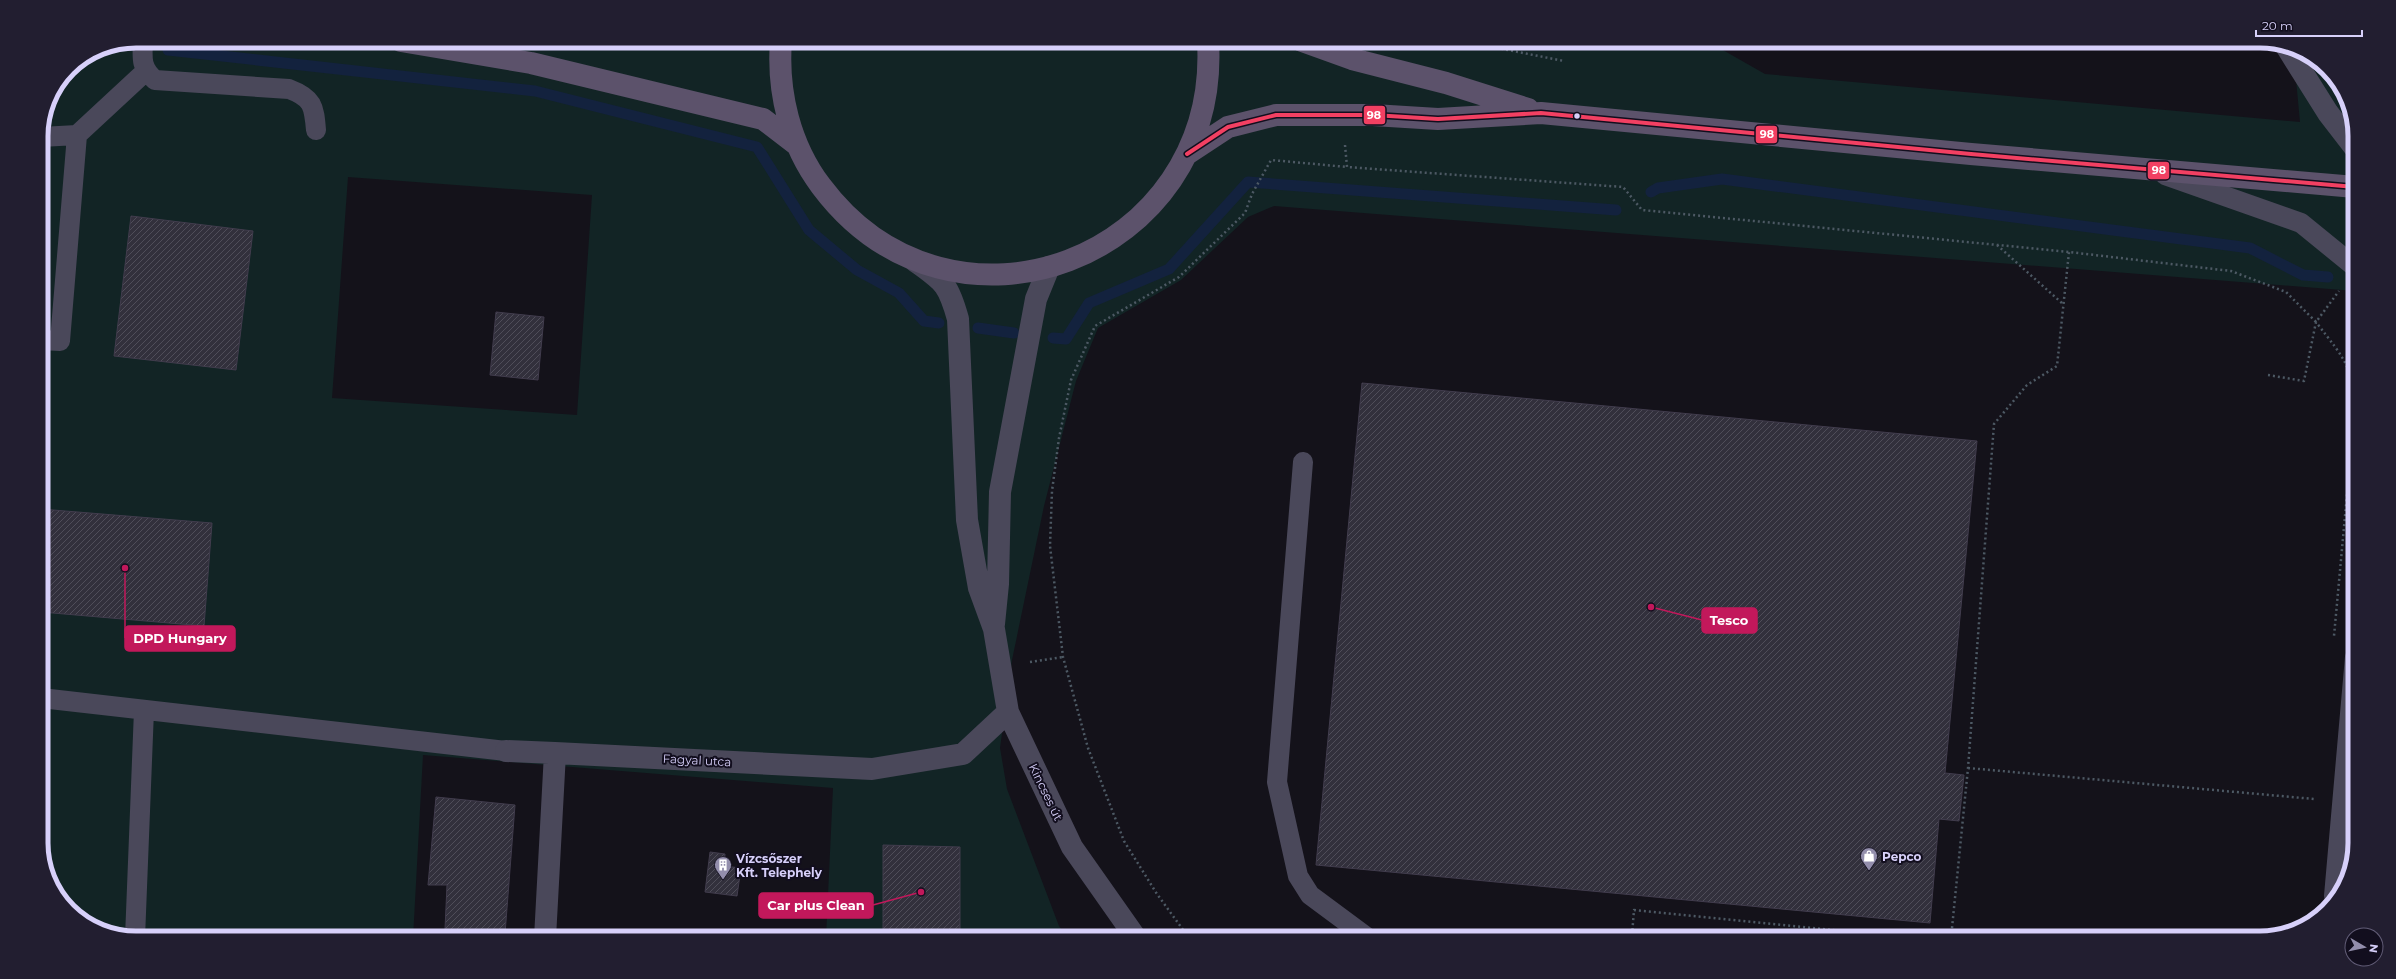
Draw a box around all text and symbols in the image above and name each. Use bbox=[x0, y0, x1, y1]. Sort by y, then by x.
scale bar bbox=[2256, 12, 2362, 38]
text: 20 m bbox=[2262, 18, 2293, 33]
line badge: 98 bbox=[1363, 105, 1386, 125]
text: 98 bbox=[1367, 108, 1381, 122]
unlabelled marker bbox=[1572, 111, 1582, 121]
line badge: 98 bbox=[1755, 125, 1778, 144]
text: 98 bbox=[1760, 127, 1774, 141]
line badge: 98 bbox=[2147, 161, 2170, 180]
text: 98 bbox=[2152, 163, 2166, 177]
callout: Tesco bbox=[1702, 608, 1757, 633]
text: Tesco bbox=[1710, 612, 1749, 628]
callout: DPD Hungary bbox=[125, 626, 235, 651]
text: DPD Hungary bbox=[133, 630, 227, 646]
street label: Fagyal utca bbox=[662, 751, 732, 769]
street label: Kincses út bbox=[1026, 761, 1066, 823]
shop icon: Pepco bbox=[1859, 846, 1879, 871]
place label: Pepco bbox=[1882, 849, 1922, 864]
place label: Vízcsőszer Kft. Telephely bbox=[735, 851, 823, 880]
building icon: Vízcsőszer Kft. Telephely bbox=[713, 855, 733, 880]
callout: Car plus Clean bbox=[759, 893, 873, 918]
text: Car plus Clean bbox=[767, 897, 865, 913]
north arrow bbox=[2344, 927, 2384, 967]
text: N bbox=[2366, 943, 2381, 954]

